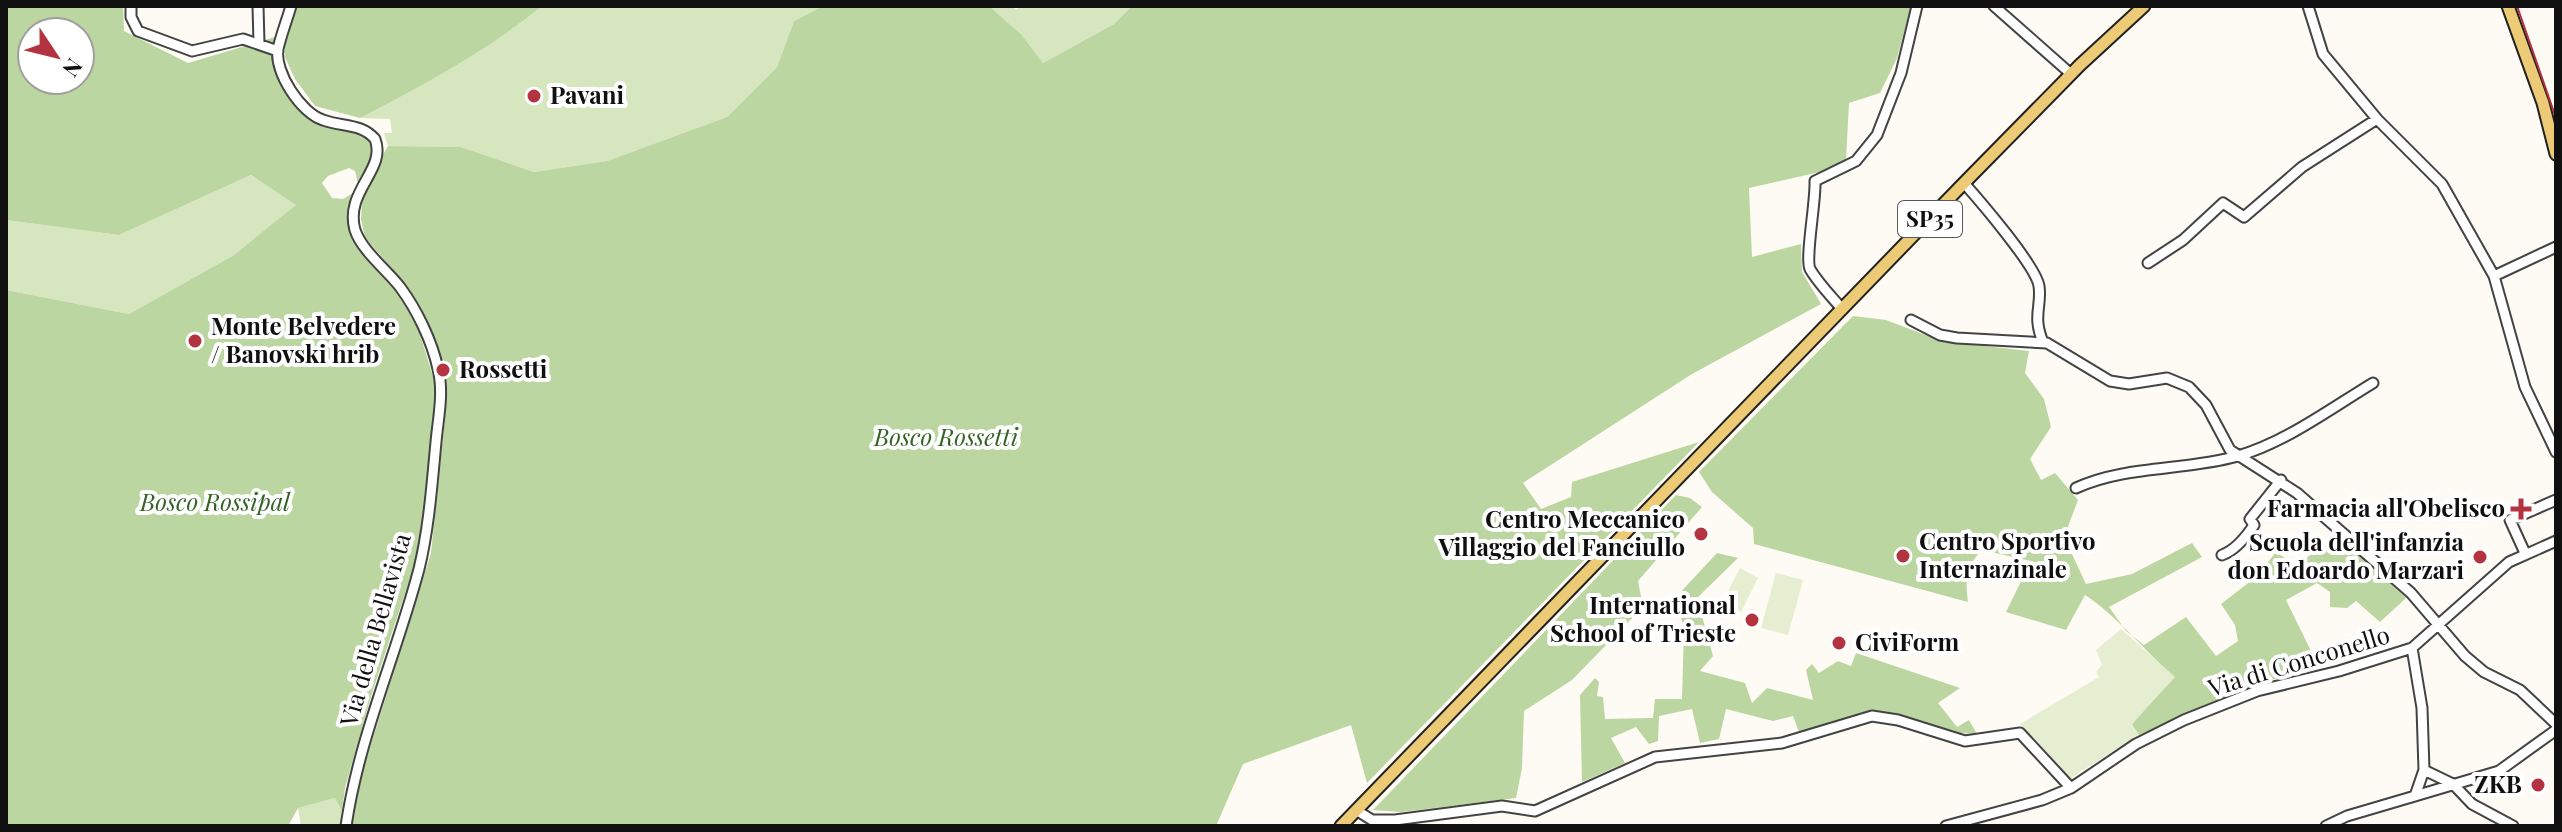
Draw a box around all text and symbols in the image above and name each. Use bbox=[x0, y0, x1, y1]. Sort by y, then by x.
north arrow bbox=[16, 16, 96, 96]
text: N bbox=[56, 53, 90, 83]
place label: Pavani bbox=[550, 78, 624, 110]
marker: Pavani bbox=[525, 87, 543, 105]
road number: SP35 bbox=[1898, 201, 1962, 237]
place label: Monte Belvedere / Banovski hrib bbox=[211, 309, 396, 369]
marker: Monte Belvedere / Banovski hrib bbox=[186, 332, 204, 350]
place label: Rossetti bbox=[459, 352, 548, 384]
marker: Rossetti bbox=[434, 361, 452, 379]
park label: Bosco Rossetti bbox=[873, 420, 1019, 452]
park label: Bosco Rossipal bbox=[139, 485, 291, 517]
place label: Farmacia all'Obelisco bbox=[2267, 491, 2505, 523]
marker: Farmacia all'Obelisco bbox=[2512, 500, 2530, 518]
place label: Centro Meccanico Villaggio del Fanciullo bbox=[1437, 502, 1685, 562]
place label: Centro Sportivo Internazinale bbox=[1919, 524, 2096, 584]
marker: Centro Meccanico Villaggio del Fanciullo bbox=[1692, 525, 1710, 543]
place label: Scuola dell'infanzia don Edoardo Marzari bbox=[2228, 525, 2465, 585]
street label: Via della Bellavista bbox=[331, 529, 417, 731]
marker: Centro Sportivo Internazinale bbox=[1894, 547, 1912, 565]
marker: Scuola dell'infanzia don Edoardo Marzari bbox=[2471, 548, 2489, 566]
place label: International School of Trieste bbox=[1550, 588, 1737, 648]
marker: International School of Trieste bbox=[1743, 611, 1761, 629]
street label: Via di Conconello bbox=[2203, 617, 2393, 703]
place label: CiviForm bbox=[1855, 625, 1960, 657]
marker: CiviForm bbox=[1830, 634, 1848, 652]
place label: ZKB bbox=[2474, 767, 2522, 799]
marker: ZKB bbox=[2529, 776, 2547, 794]

